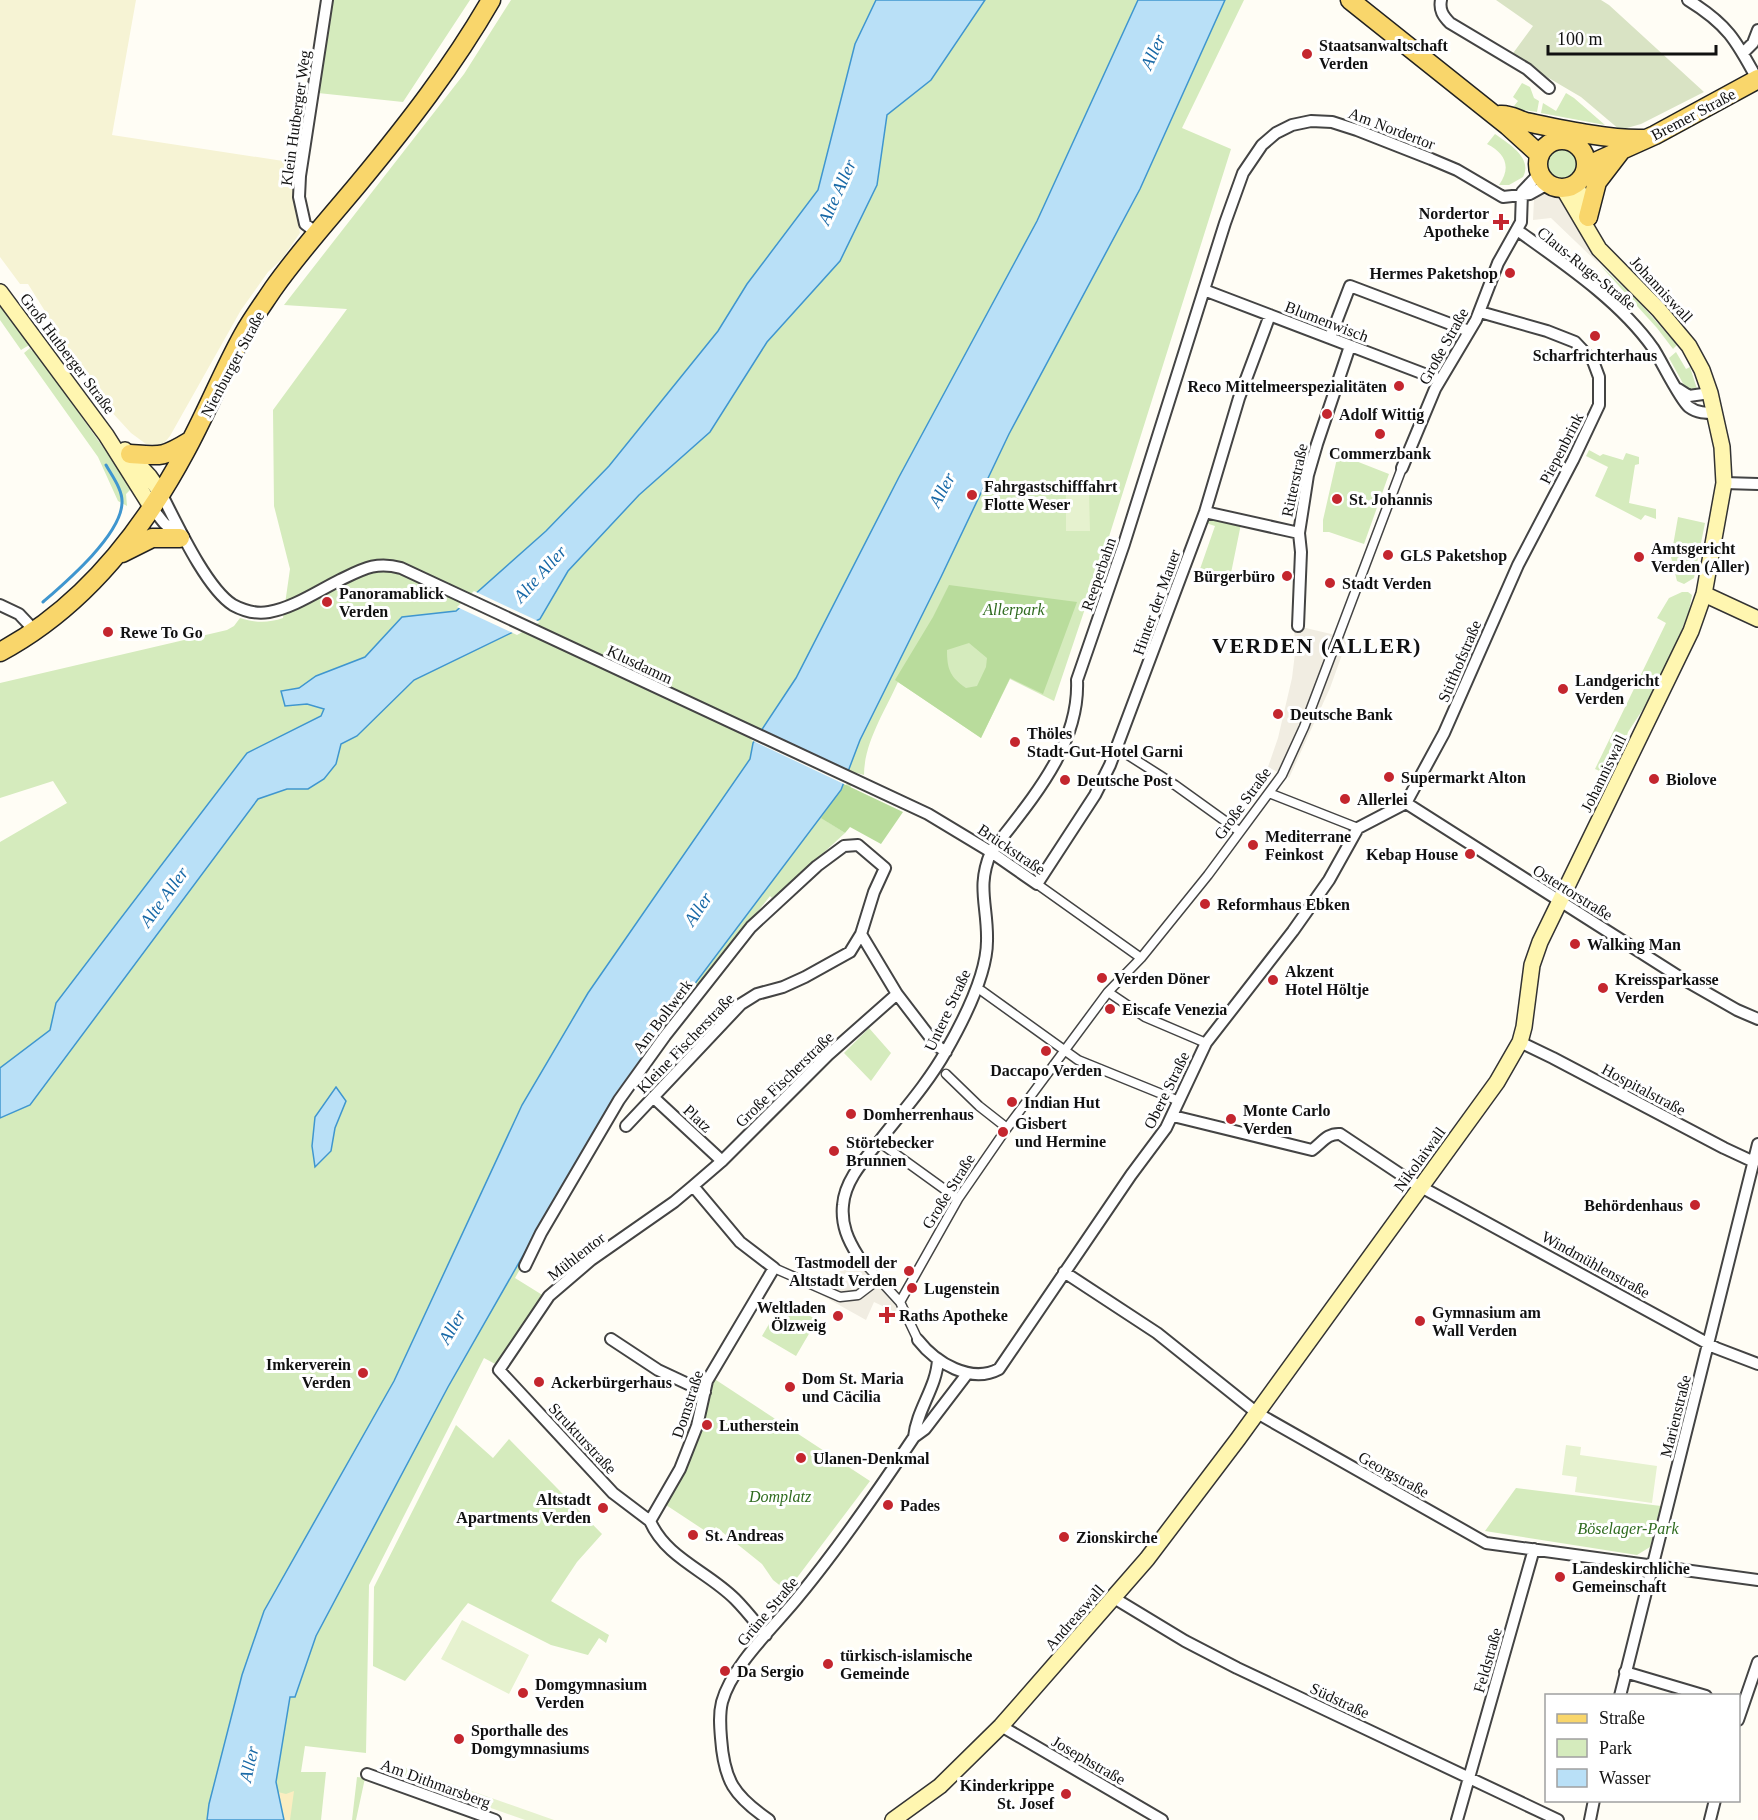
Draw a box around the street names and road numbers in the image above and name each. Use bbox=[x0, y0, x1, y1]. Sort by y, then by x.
street label: Klein Hutberger Weg bbox=[278, 49, 314, 187]
street label: Bremer Straße bbox=[1648, 85, 1738, 144]
street label: Am Nordertor bbox=[1346, 104, 1438, 153]
street label: Claus-Ruge-Straße bbox=[1533, 223, 1639, 314]
street label: Johanniswall bbox=[1627, 253, 1697, 326]
street label: Groß Hutberger Straße bbox=[16, 290, 118, 417]
street label: Blumenwisch bbox=[1283, 298, 1371, 345]
street label: Große Straße bbox=[1415, 305, 1471, 387]
street label: Nienburger Straße bbox=[197, 308, 268, 421]
street label: Piepenbrink bbox=[1536, 410, 1587, 487]
street label: Ritterstraße bbox=[1278, 442, 1311, 518]
street label: Reeperbahn bbox=[1078, 535, 1120, 613]
street label: Hinter der Mauer bbox=[1129, 546, 1184, 657]
street label: Stifthofstraße bbox=[1435, 618, 1484, 705]
street label: Klusdamm bbox=[604, 642, 676, 687]
street label: Johanniswall bbox=[1577, 731, 1630, 814]
street label: Große Straße bbox=[1211, 764, 1274, 843]
street label: Brückstraße bbox=[975, 821, 1049, 878]
street label: Ostertorstraße bbox=[1530, 861, 1616, 924]
street label: Untere Straße bbox=[921, 967, 974, 1054]
street label: Am Bollwerk bbox=[629, 976, 696, 1056]
street label: Kleine Fischerstraße bbox=[633, 990, 737, 1097]
street label: Große Fischerstraße bbox=[732, 1028, 837, 1130]
street label: Obere Straße bbox=[1140, 1049, 1192, 1132]
street label: Hospitalstraße bbox=[1599, 1060, 1689, 1120]
street label: Platz bbox=[680, 1101, 715, 1135]
street label: Nikolaiwall bbox=[1390, 1123, 1449, 1195]
street label: Große Straße bbox=[919, 1151, 978, 1232]
street label: Mühlentor bbox=[544, 1228, 609, 1284]
street label: Windmühlenstraße bbox=[1539, 1228, 1653, 1301]
street label: Domstraße bbox=[669, 1368, 706, 1440]
street label: Marienstraße bbox=[1657, 1373, 1694, 1459]
street label: Strukturstraße bbox=[546, 1399, 620, 1477]
street label: Georgstraße bbox=[1355, 1448, 1432, 1502]
street label: Grüne Straße bbox=[734, 1573, 801, 1649]
street label: Andreaswall bbox=[1041, 1581, 1108, 1653]
street label: Feldstraße bbox=[1470, 1626, 1505, 1695]
street label: Südstraße bbox=[1308, 1679, 1372, 1721]
street label: Josephstraße bbox=[1049, 1733, 1128, 1789]
street label: Am Dithmarsberg bbox=[378, 1756, 493, 1812]

